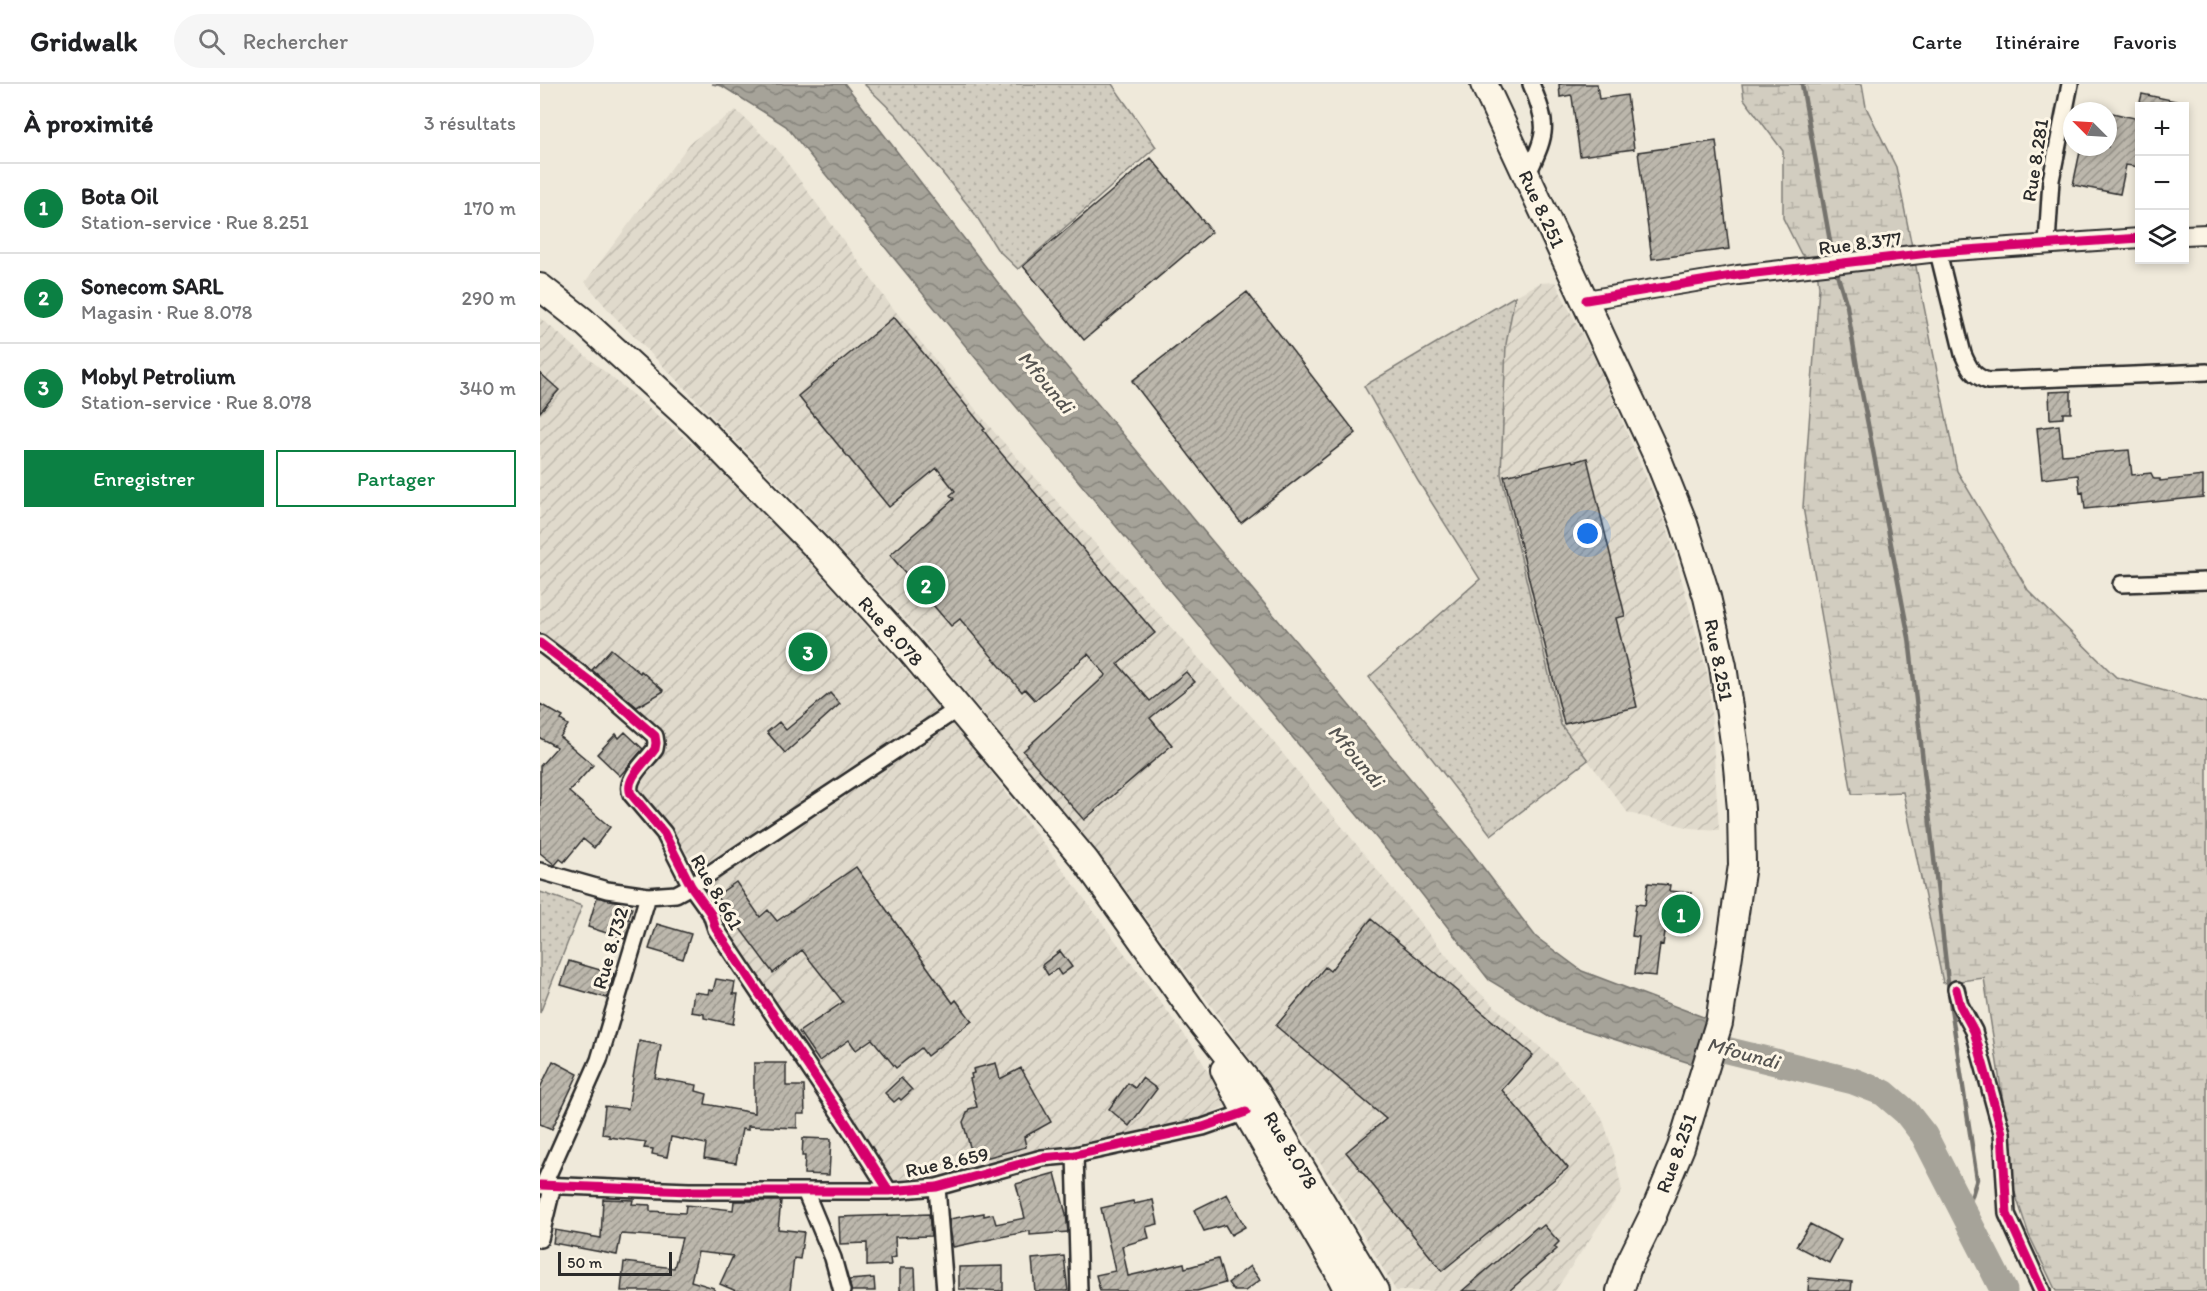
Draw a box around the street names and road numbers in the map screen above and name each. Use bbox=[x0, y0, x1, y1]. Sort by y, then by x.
street label: Rue 8.281 bbox=[2017, 117, 2053, 203]
street label: Rue 8.251 bbox=[1514, 166, 1570, 252]
street label: Rue 8.377 bbox=[1817, 226, 1903, 260]
street label: Rue 8.078 bbox=[853, 591, 929, 671]
street label: Rue 8.251 bbox=[1699, 617, 1739, 703]
street label: Rue 8.661 bbox=[686, 850, 748, 934]
street label: Rue 8.732 bbox=[587, 904, 633, 992]
street label: Rue 8.078 bbox=[1259, 1107, 1324, 1193]
street label: Rue 8.251 bbox=[1650, 1110, 1702, 1196]
street label: Rue 8.659 bbox=[903, 1141, 991, 1183]

